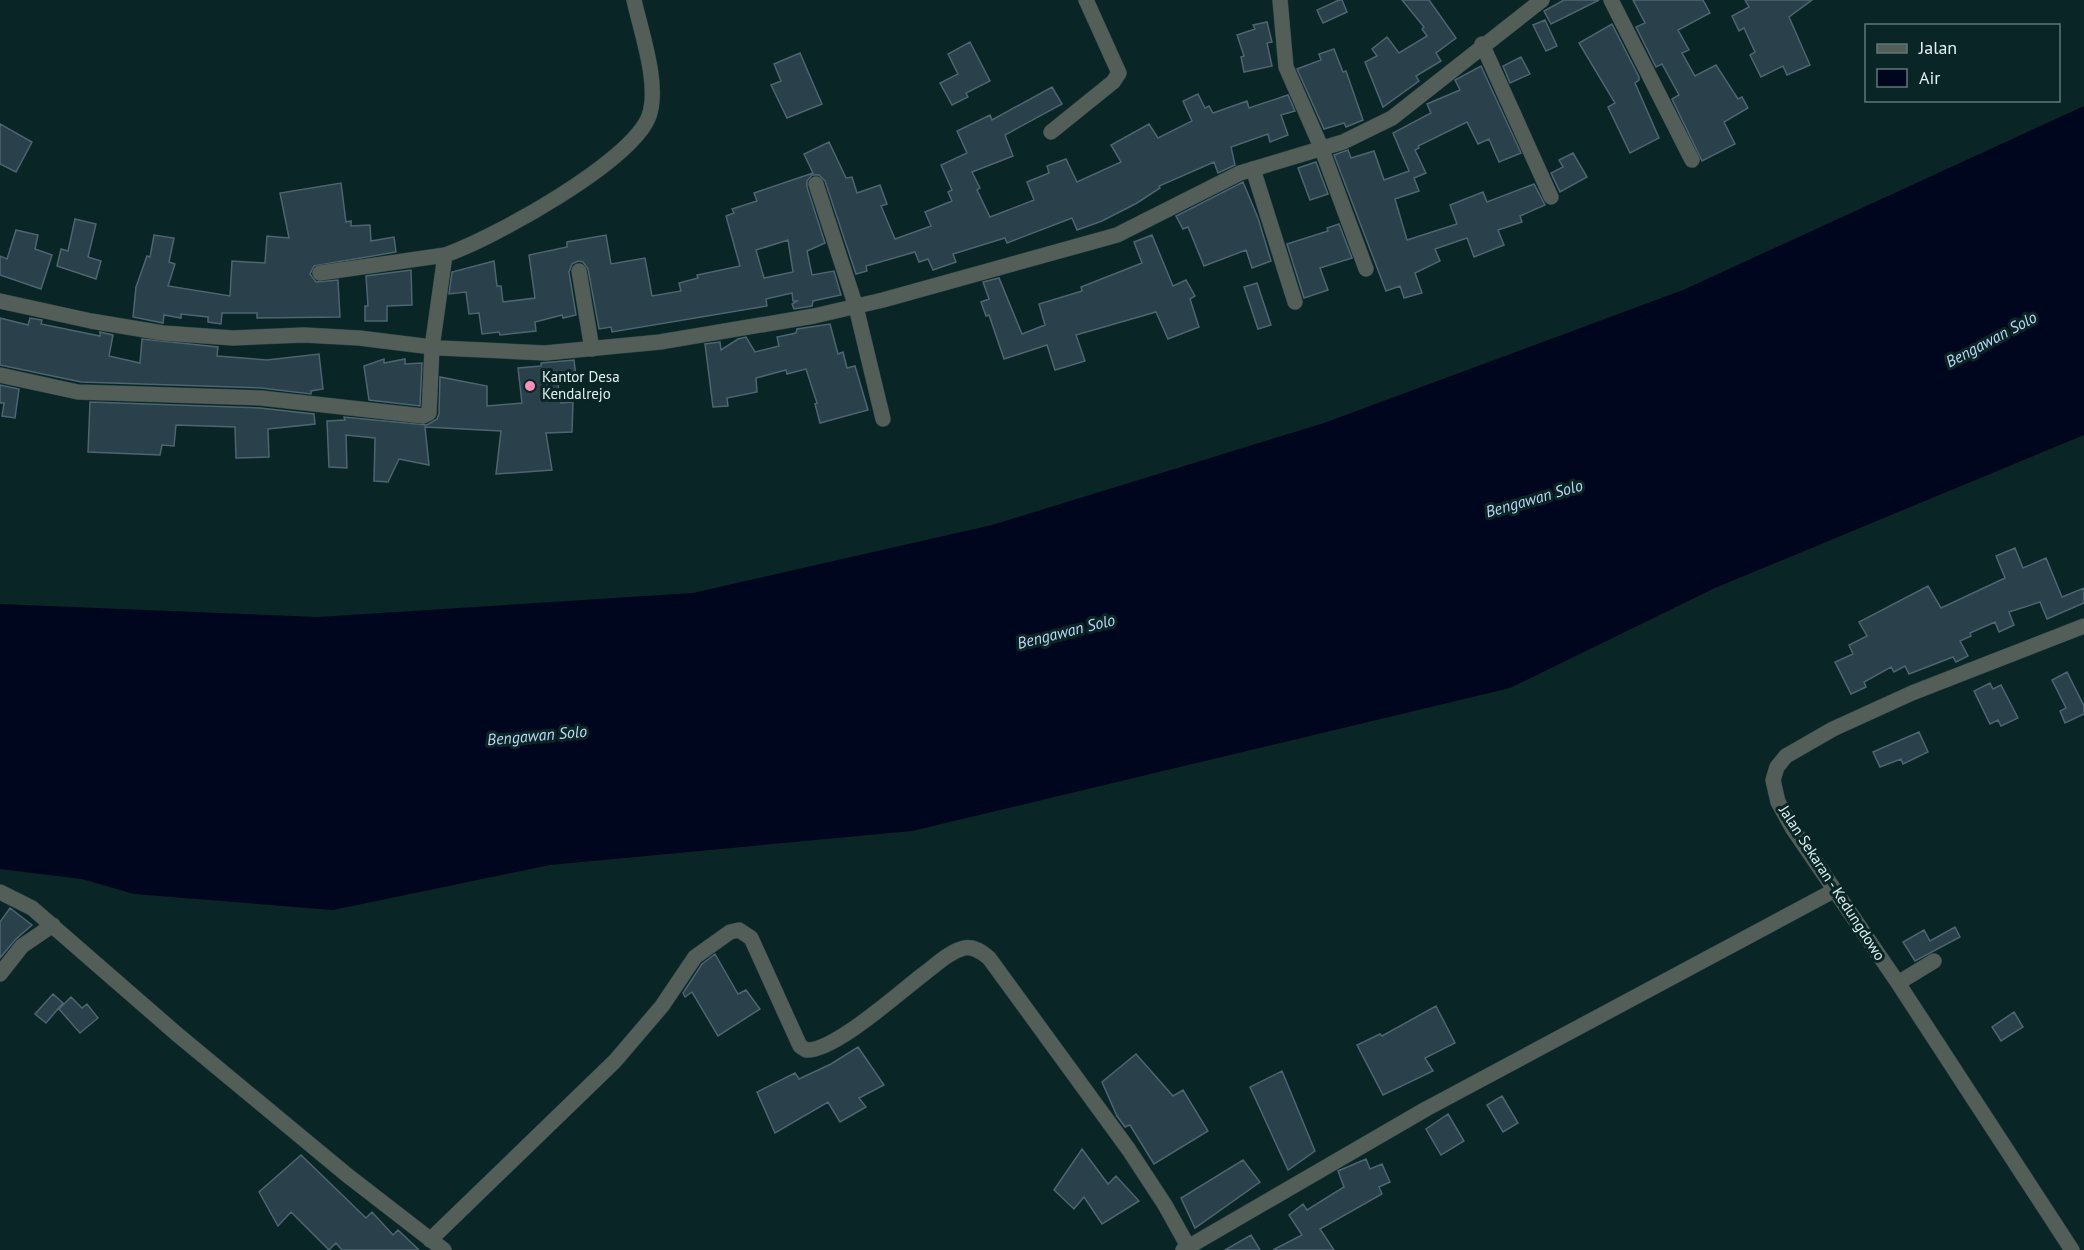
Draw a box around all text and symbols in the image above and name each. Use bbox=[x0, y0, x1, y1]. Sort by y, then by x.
legend bbox=[1865, 24, 2060, 102]
text: Jalan bbox=[1918, 36, 1957, 59]
text: Air bbox=[1919, 66, 1940, 89]
water label: Bengawan Solo bbox=[1942, 307, 2040, 371]
place label: Kantor Desa Kendalrejo bbox=[542, 367, 620, 403]
marker: Kantor Desa Kendalrejo bbox=[523, 379, 537, 393]
water label: Bengawan Solo bbox=[1483, 475, 1585, 521]
water label: Bengawan Solo bbox=[1015, 609, 1117, 653]
water label: Bengawan Solo bbox=[486, 721, 588, 749]
street label: Jalan Sekaran - Kedungdowo bbox=[1775, 801, 1890, 964]

